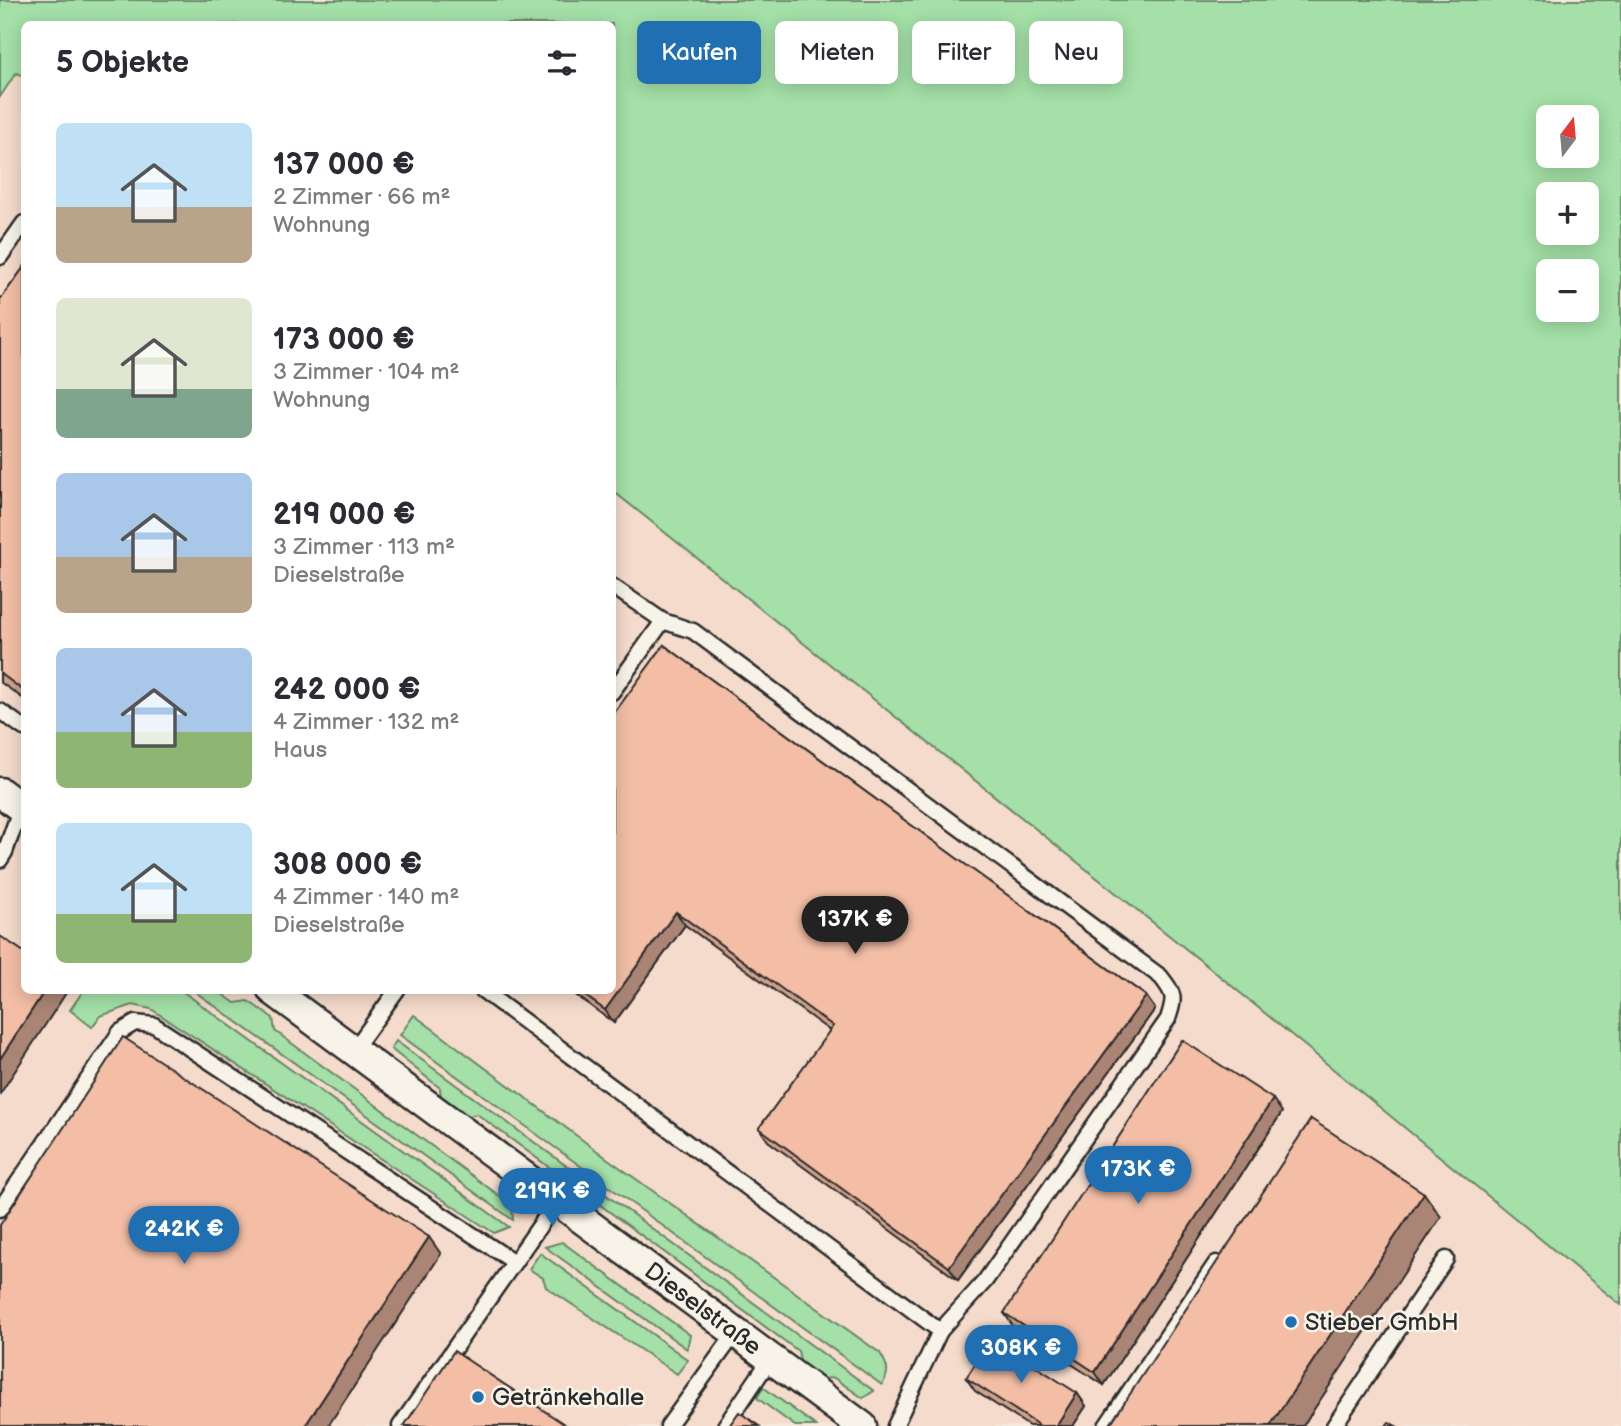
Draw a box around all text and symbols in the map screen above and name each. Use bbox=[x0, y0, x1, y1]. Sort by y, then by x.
chip: Kaufen bbox=[637, 21, 761, 84]
chip: Mieten bbox=[775, 21, 898, 84]
chip: Filter bbox=[912, 21, 1015, 84]
chip: Neu bbox=[1029, 21, 1123, 84]
icon: filters bbox=[543, 44, 581, 82]
text: 5 Objekte bbox=[56, 45, 189, 81]
north arrow bbox=[1536, 105, 1600, 168]
map controls bbox=[1536, 105, 1599, 322]
text: 137 000 € bbox=[273, 147, 415, 183]
icon: home bbox=[112, 151, 196, 235]
button: + bbox=[1536, 182, 1599, 245]
text: 2 Zimmer · 66 m² bbox=[273, 183, 451, 211]
text: Wohnung bbox=[273, 211, 370, 239]
button: − bbox=[1536, 259, 1599, 322]
text: 173 000 € bbox=[273, 322, 415, 358]
icon: home bbox=[112, 326, 196, 410]
text: 3 Zimmer · 104 m² bbox=[273, 358, 459, 386]
text: Wohnung bbox=[273, 386, 370, 414]
text: 219 000 € bbox=[273, 497, 415, 533]
icon: home bbox=[112, 501, 196, 585]
text: 3 Zimmer · 113 m² bbox=[273, 533, 455, 561]
text: Dieselstraße bbox=[273, 561, 405, 589]
text: 242 000 € bbox=[273, 672, 420, 708]
icon: home bbox=[112, 676, 196, 760]
text: 4 Zimmer · 132 m² bbox=[273, 708, 459, 736]
text: Haus bbox=[273, 736, 327, 764]
text: 308 000 € bbox=[273, 847, 422, 883]
icon: home bbox=[112, 851, 196, 935]
text: 4 Zimmer · 140 m² bbox=[273, 883, 459, 911]
pin: 137K € bbox=[798, 897, 912, 956]
text: 137K € bbox=[817, 905, 893, 933]
text: Dieselstraße bbox=[273, 911, 405, 939]
pin: 173K € bbox=[1081, 1146, 1195, 1206]
text: 173K € bbox=[1100, 1155, 1176, 1183]
pin: 219K € bbox=[495, 1168, 609, 1228]
text: 219K € bbox=[514, 1177, 590, 1205]
pin: 242K € bbox=[127, 1206, 241, 1266]
text: 242K € bbox=[144, 1215, 224, 1243]
street label: Dieselstraße bbox=[639, 1256, 767, 1361]
place label: Stieber GmbH bbox=[1305, 1308, 1459, 1337]
marker: Stieber GmbH bbox=[1283, 1314, 1299, 1330]
pin: 308K € bbox=[964, 1326, 1078, 1385]
text: 308K € bbox=[981, 1334, 1061, 1362]
place label: Getränkehalle bbox=[492, 1383, 644, 1412]
marker: Getränkehalle bbox=[470, 1389, 486, 1405]

